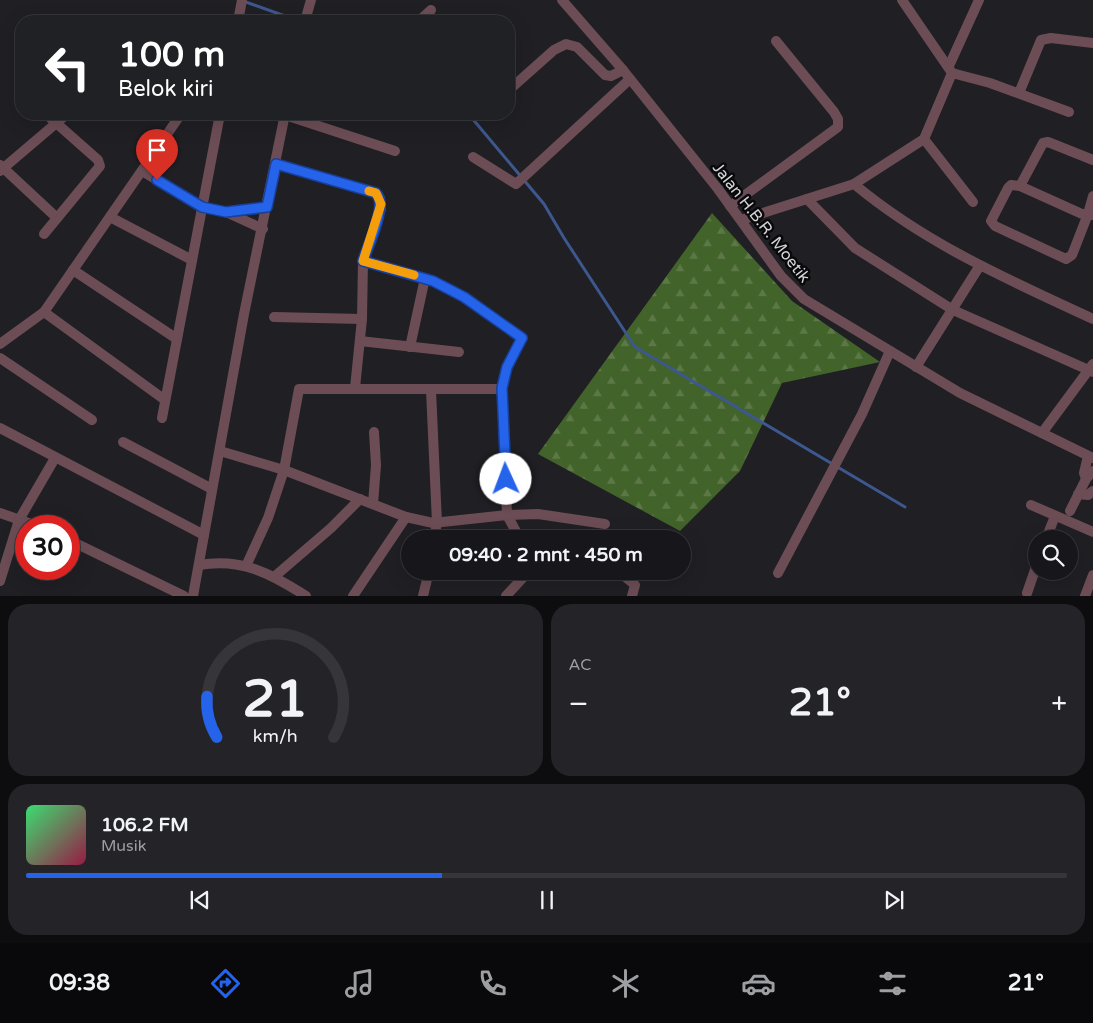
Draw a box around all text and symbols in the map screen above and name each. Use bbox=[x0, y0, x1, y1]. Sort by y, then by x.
text: 100 m bbox=[118, 34, 225, 76]
icon: left bbox=[35, 35, 100, 100]
text: Belok kiri bbox=[118, 76, 214, 102]
pin bbox=[136, 129, 178, 180]
icon: arrive bbox=[143, 136, 171, 164]
street label: Jalan H.B.R. Moetik bbox=[708, 158, 815, 287]
position arrow bbox=[479, 452, 531, 504]
speed limit sign: 30 bbox=[15, 515, 80, 580]
map controls bbox=[1028, 530, 1078, 580]
button: search bbox=[1028, 530, 1078, 580]
text: 09:40 · 2 mnt · 450 m bbox=[449, 544, 643, 566]
text: AC bbox=[569, 655, 591, 675]
text: 21 bbox=[243, 668, 308, 731]
text: 21° bbox=[789, 680, 851, 726]
text: − bbox=[569, 687, 588, 721]
text: + bbox=[1051, 687, 1067, 721]
text: km/h bbox=[253, 726, 298, 747]
text: 106.2 FM bbox=[101, 814, 189, 836]
text: Musik bbox=[101, 836, 146, 856]
icon: previous bbox=[186, 886, 214, 914]
icon: pause bbox=[533, 886, 561, 914]
icon: next bbox=[880, 886, 908, 914]
icon: directions bbox=[208, 966, 243, 1001]
icon: music bbox=[342, 966, 377, 1001]
icon: phone bbox=[475, 966, 510, 1001]
icon: climate bbox=[608, 966, 643, 1001]
icon: car bbox=[741, 966, 776, 1001]
icon: filters bbox=[875, 966, 910, 1001]
text: 09:38 bbox=[49, 970, 110, 996]
text: 21° bbox=[1008, 970, 1044, 996]

